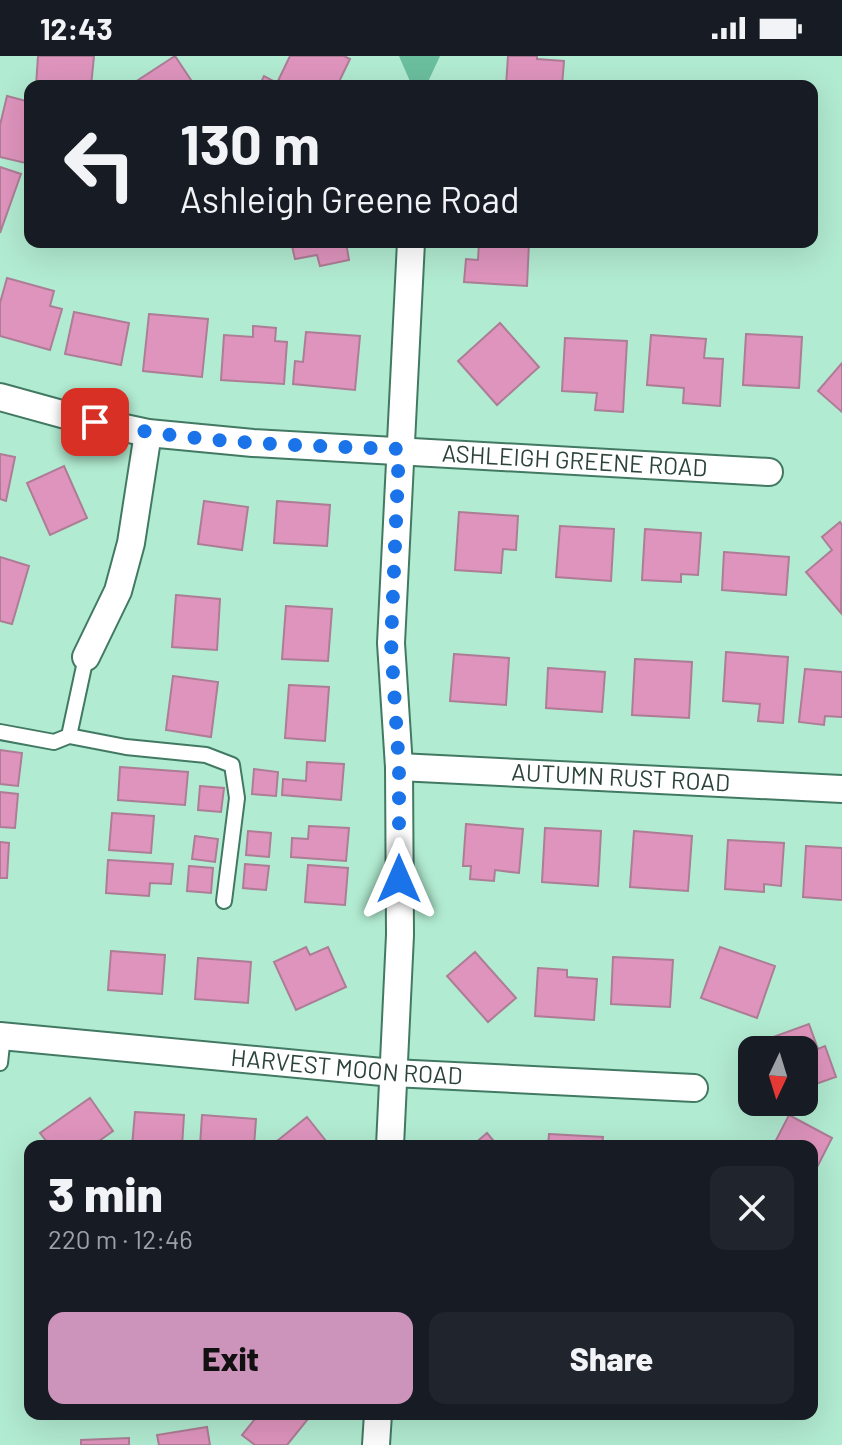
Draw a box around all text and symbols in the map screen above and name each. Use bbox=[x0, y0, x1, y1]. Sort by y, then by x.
text: 12:43 bbox=[40, 10, 113, 46]
text: 130 m bbox=[180, 109, 320, 176]
icon: left bbox=[48, 112, 152, 216]
text: Ashleigh Greene Road bbox=[180, 177, 520, 220]
pin bbox=[61, 388, 129, 456]
icon: arrive bbox=[73, 400, 117, 444]
street label: ASHLEIGH GREENE ROAD bbox=[441, 438, 708, 482]
street label: AUTUMN RUST ROAD bbox=[511, 757, 731, 796]
position arrow bbox=[357, 837, 441, 921]
north arrow bbox=[738, 1036, 818, 1116]
map controls bbox=[738, 1036, 818, 1116]
street label: HARVEST MOON ROAD bbox=[230, 1042, 463, 1089]
text: 3 min bbox=[48, 1164, 163, 1222]
button: close bbox=[710, 1166, 794, 1250]
text: 220 m · 12:46 bbox=[48, 1223, 193, 1254]
button: Exit bbox=[48, 1312, 413, 1404]
button: Share bbox=[429, 1312, 794, 1404]

